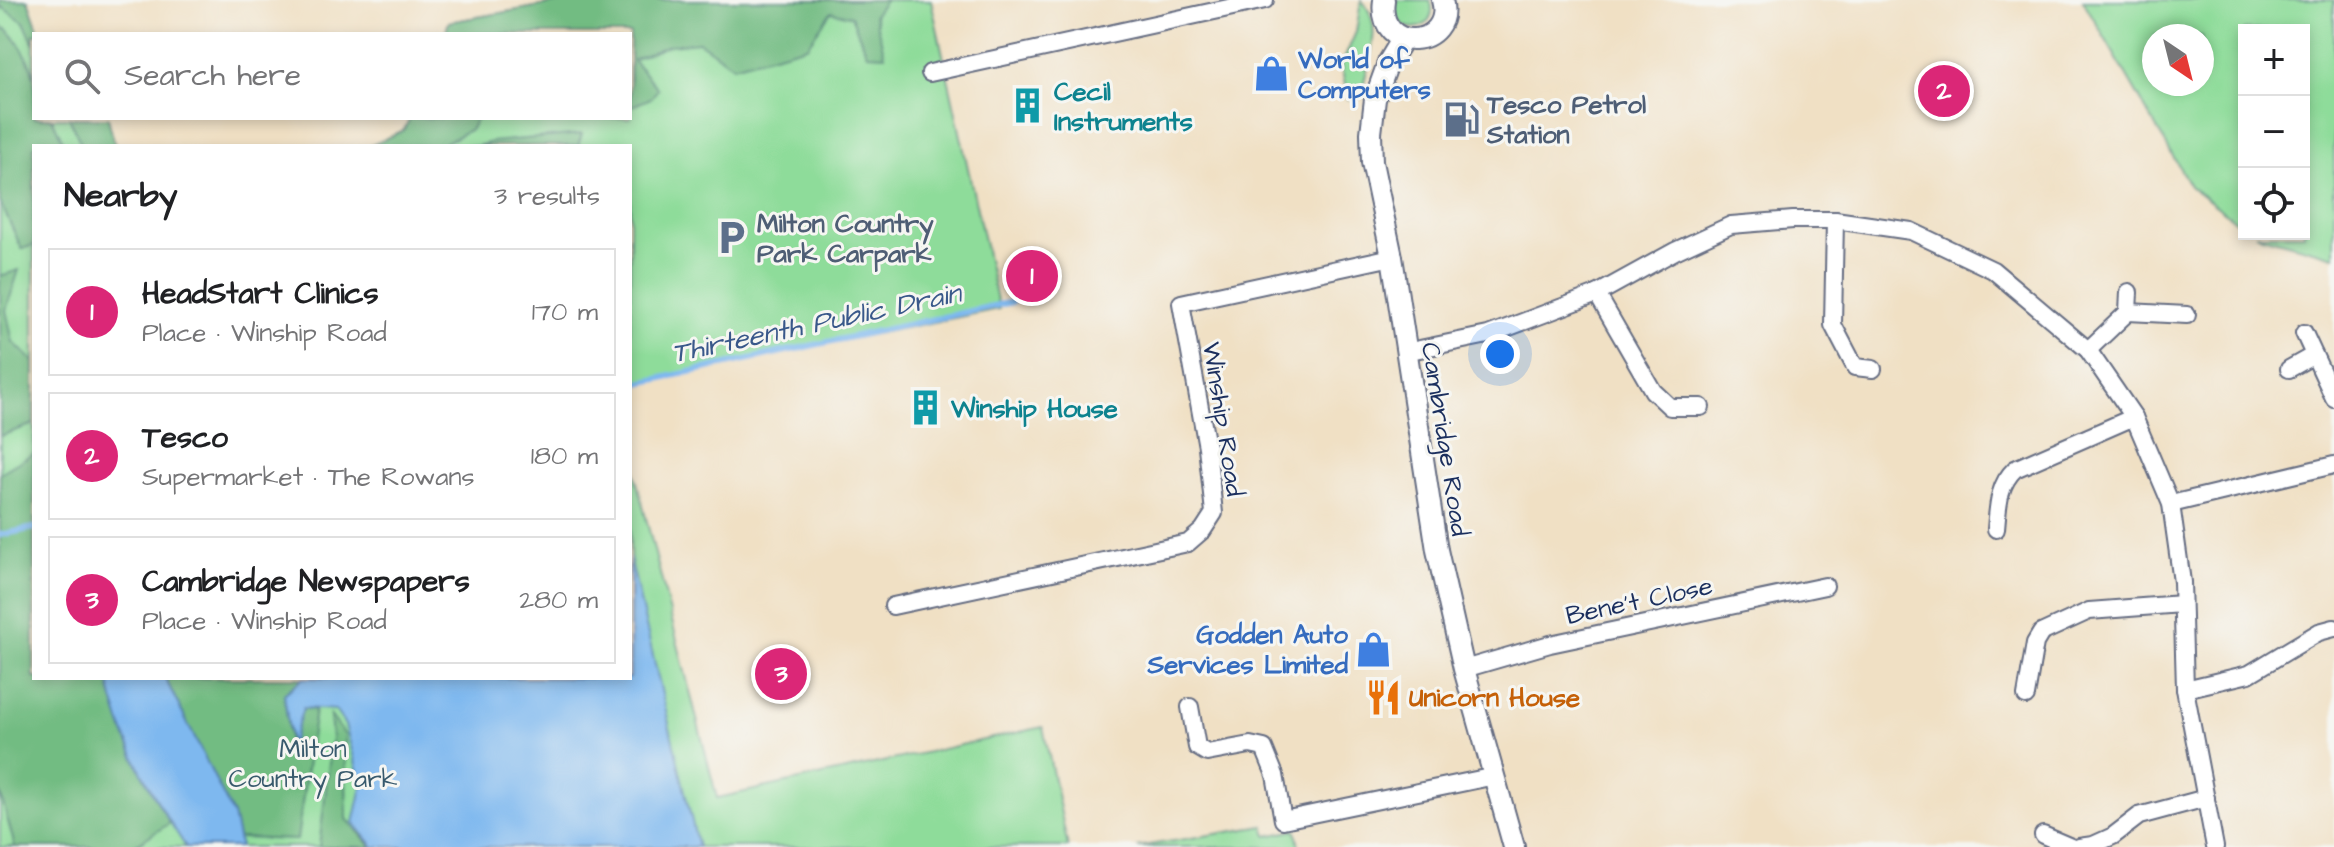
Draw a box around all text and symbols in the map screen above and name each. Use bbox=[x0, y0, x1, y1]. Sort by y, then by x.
north arrow bbox=[2142, 24, 2214, 96]
map controls bbox=[2238, 24, 2310, 240]
button: + bbox=[2238, 24, 2310, 96]
search box bbox=[32, 32, 632, 120]
place label: World of Computers bbox=[1297, 42, 1431, 108]
icon: search bbox=[60, 54, 104, 98]
text: Search here bbox=[124, 55, 301, 97]
shop icon: World of Computers bbox=[1253, 55, 1291, 93]
pin: 2 bbox=[1918, 61, 1970, 121]
place label: Cecil Instruments bbox=[1054, 74, 1193, 140]
building icon: Cecil Instruments bbox=[1009, 87, 1047, 125]
place label: Tesco Petrol Station bbox=[1486, 87, 1646, 153]
button: − bbox=[2238, 96, 2310, 168]
fuel station icon: Tesco Petrol Station bbox=[1442, 100, 1480, 138]
button: locate bbox=[2238, 168, 2310, 240]
text: Nearby bbox=[64, 172, 178, 220]
text: 3 results bbox=[494, 178, 600, 214]
place label: Milton Country Park Carpark bbox=[757, 206, 934, 272]
parking icon: Milton Country Park Carpark bbox=[712, 219, 750, 257]
pin: 1 bbox=[1006, 246, 1058, 306]
text: HeadStart Clinics bbox=[142, 273, 378, 315]
water label: Thirteenth Public Drain bbox=[668, 273, 966, 373]
text: 1 bbox=[90, 294, 94, 330]
text: 170 m bbox=[532, 294, 598, 330]
text: Place · Winship Road bbox=[142, 315, 387, 351]
your location bbox=[1480, 334, 1520, 374]
street label: Winship Road bbox=[1193, 339, 1253, 499]
street label: Cambridge Road bbox=[1410, 340, 1478, 539]
building icon: Winship House bbox=[906, 389, 944, 427]
place label: Winship House bbox=[950, 391, 1118, 427]
text: Tesco bbox=[142, 417, 228, 459]
text: 2 bbox=[85, 438, 99, 474]
text: 180 m bbox=[531, 438, 598, 474]
text: Supermarket · The Rowans bbox=[142, 459, 475, 495]
text: Cambridge Newspapers bbox=[142, 561, 470, 603]
street label: Bene't Close bbox=[1563, 568, 1716, 634]
text: 3 bbox=[85, 582, 99, 618]
text: 280 m bbox=[519, 582, 598, 618]
text: Place · Winship Road bbox=[142, 603, 387, 639]
place label: Godden Auto Services Limited bbox=[1146, 617, 1349, 683]
shop icon: Godden Auto Services Limited bbox=[1355, 630, 1393, 668]
pin: 3 bbox=[755, 644, 807, 704]
restaurant icon: Unicorn House bbox=[1364, 678, 1402, 716]
place label: Unicorn House bbox=[1409, 680, 1580, 716]
park label: Milton Country Park bbox=[229, 731, 397, 799]

